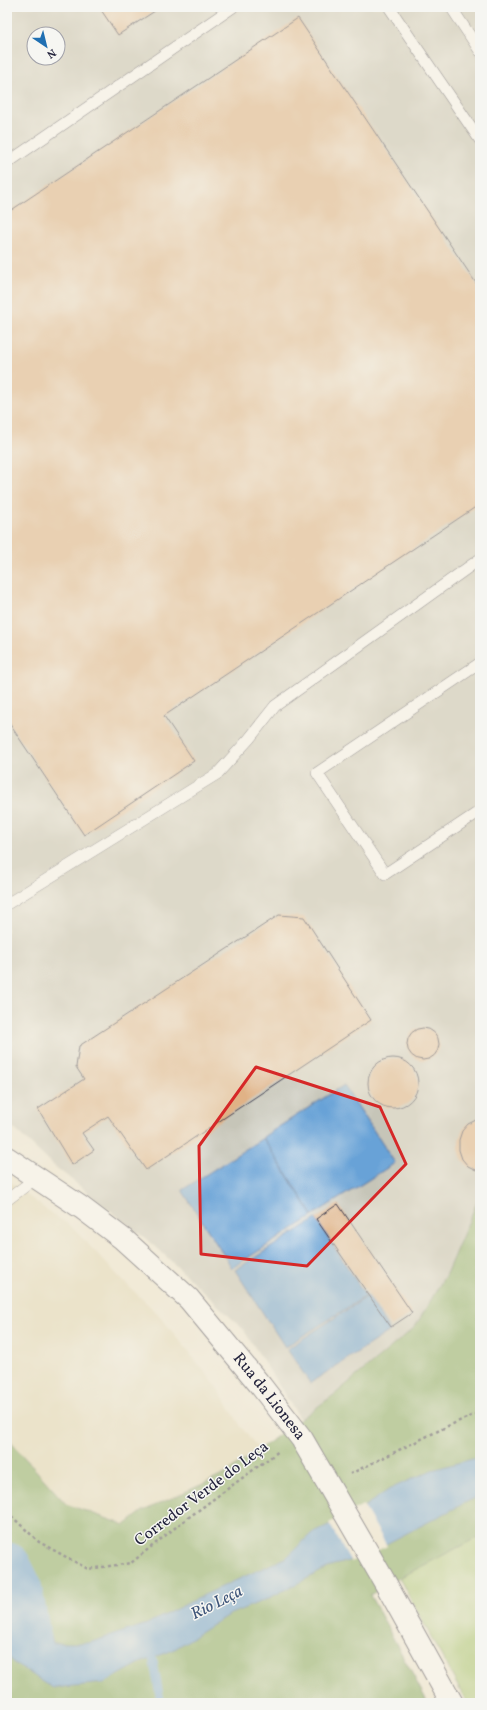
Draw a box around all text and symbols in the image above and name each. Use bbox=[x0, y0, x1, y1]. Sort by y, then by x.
north arrow bbox=[26, 26, 66, 66]
text: N bbox=[43, 45, 58, 61]
street label: Rua da Lionesa bbox=[227, 1349, 310, 1445]
street label: Corredor Verde do Leça bbox=[130, 1436, 274, 1552]
water label: Rio Leça bbox=[187, 1580, 247, 1626]

